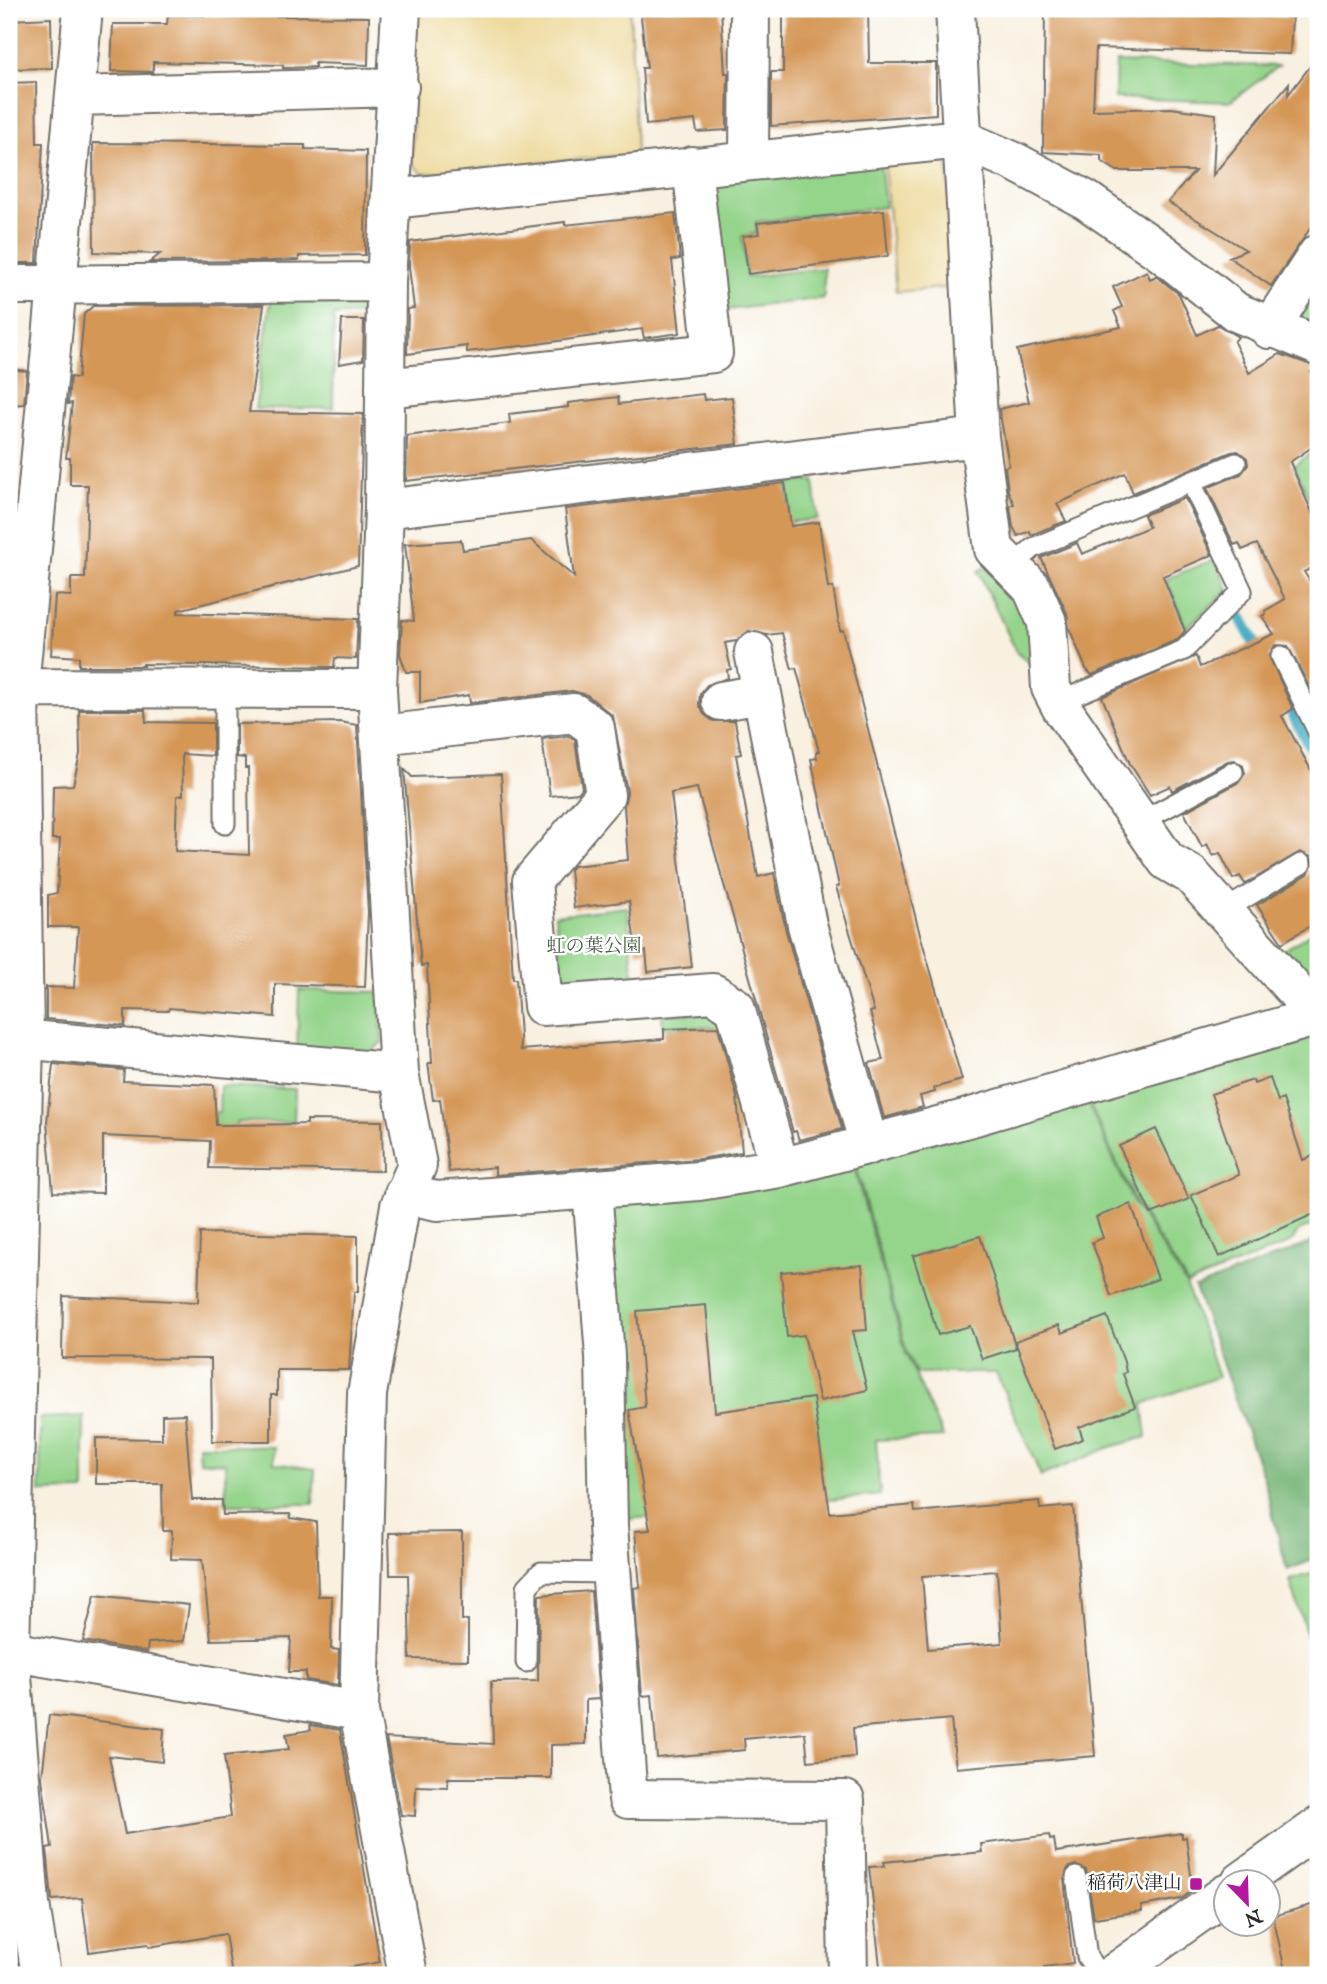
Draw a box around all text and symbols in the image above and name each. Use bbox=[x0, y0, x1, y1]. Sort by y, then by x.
park label: 虹の葉公園 bbox=[546, 935, 642, 959]
north arrow bbox=[1212, 1868, 1282, 1938]
place label: 稲荷八津山 bbox=[1087, 1872, 1182, 1896]
marker: 稲荷八津山 bbox=[1188, 1876, 1204, 1892]
text: N bbox=[1240, 1902, 1266, 1931]

